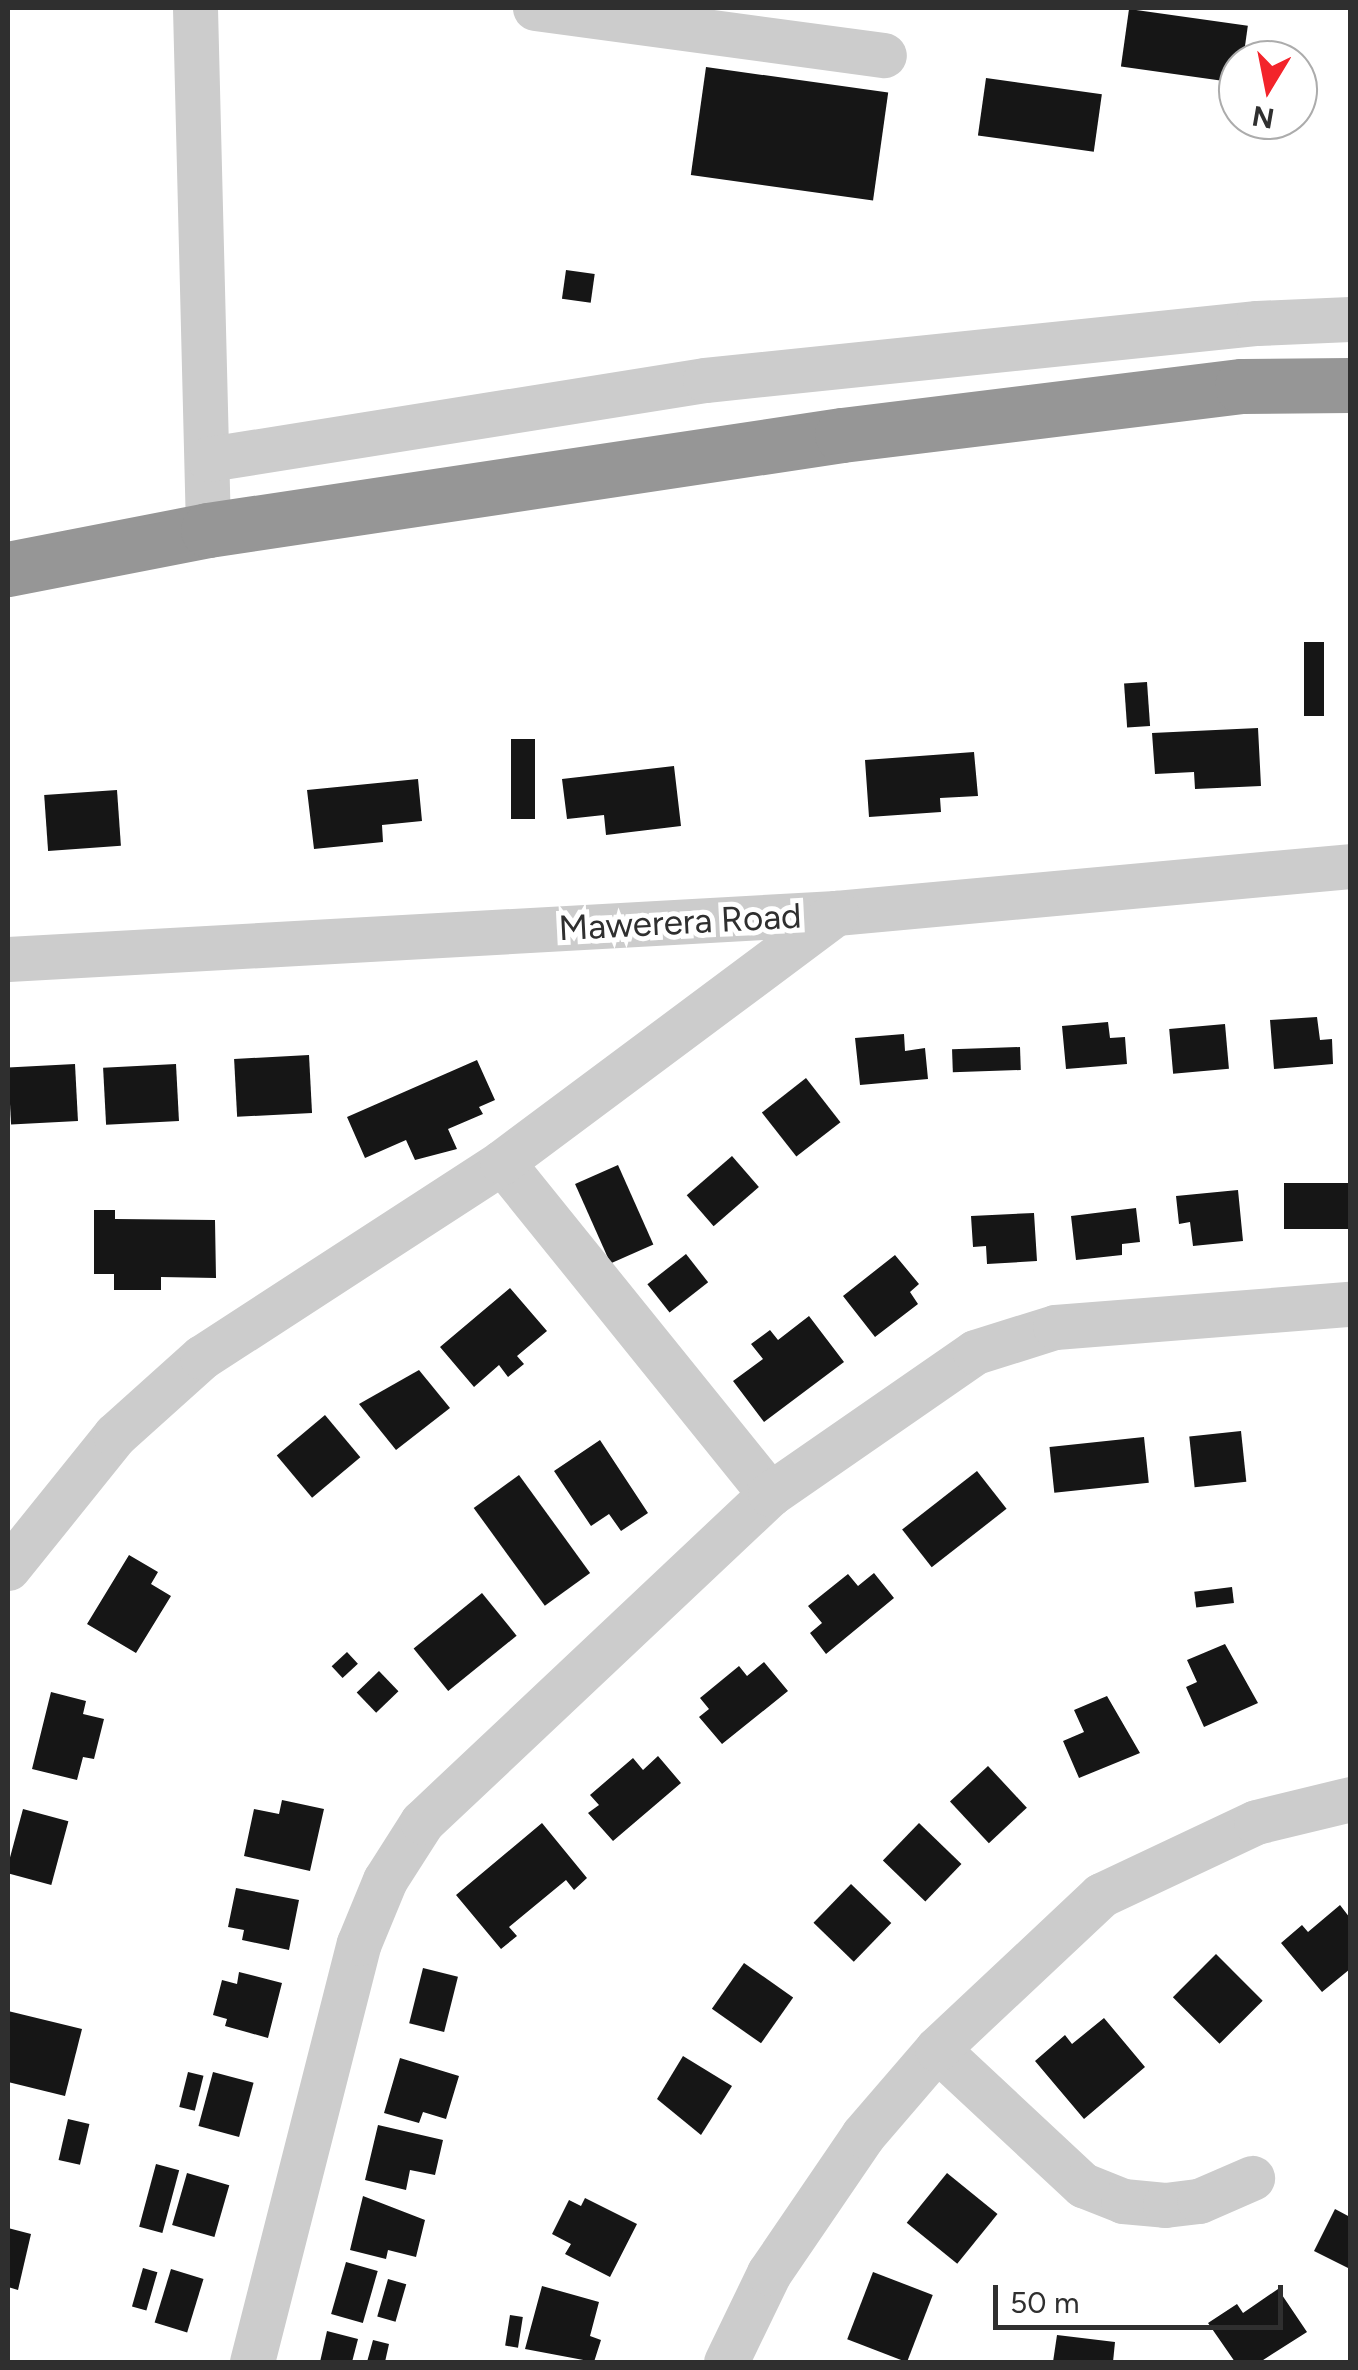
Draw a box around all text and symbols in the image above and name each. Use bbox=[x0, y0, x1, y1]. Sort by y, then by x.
north arrow bbox=[1218, 40, 1318, 140]
text: N bbox=[1250, 99, 1277, 136]
street label: Mawerera Road bbox=[557, 895, 803, 949]
scale bar bbox=[998, 2265, 1288, 2327]
text: 50 m bbox=[1010, 2284, 1079, 2321]

